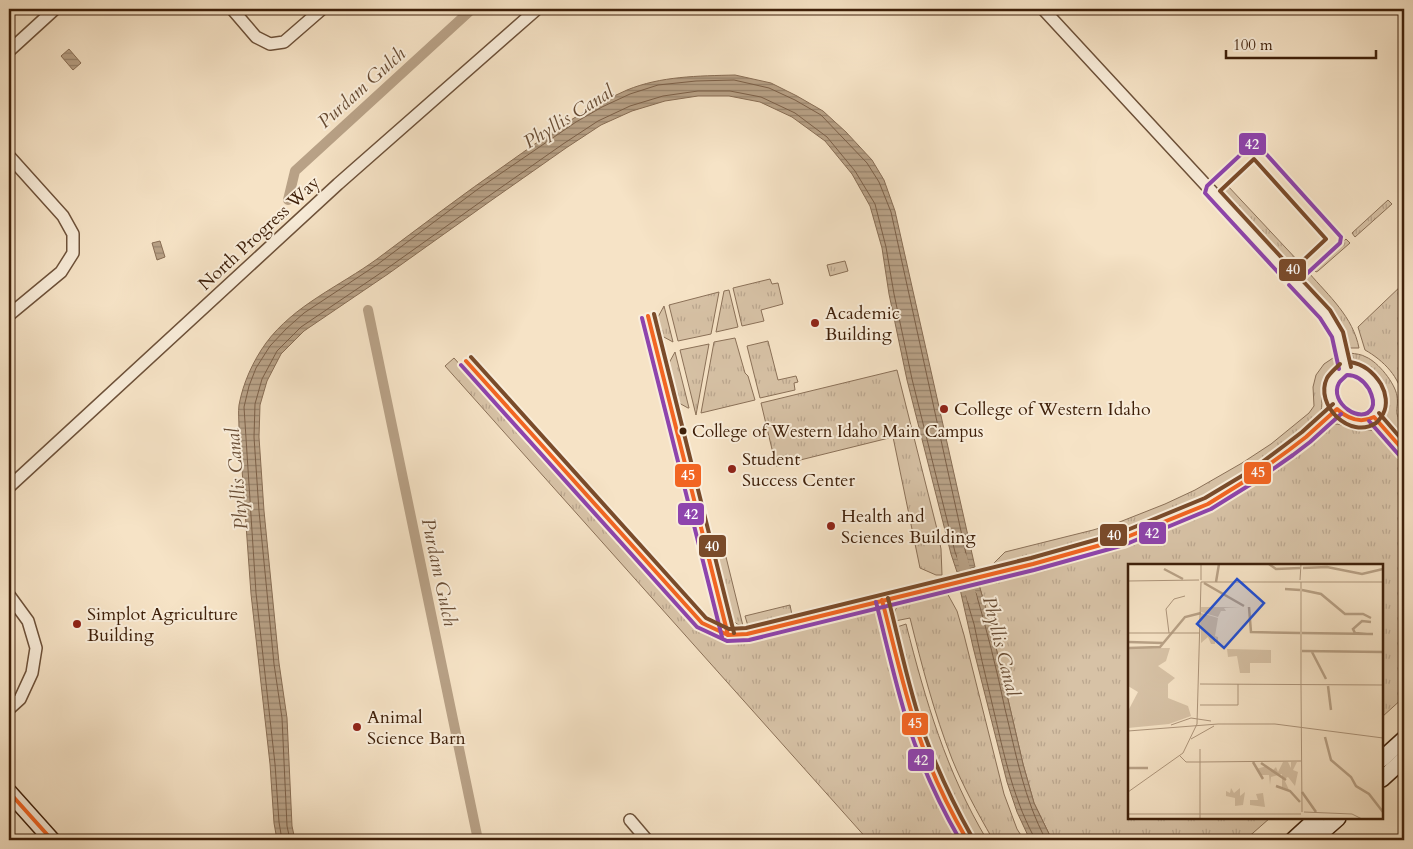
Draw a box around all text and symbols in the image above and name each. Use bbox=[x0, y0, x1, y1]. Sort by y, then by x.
scale bar bbox=[1226, 28, 1376, 60]
text: 100 m bbox=[1233, 35, 1273, 55]
water label: Purdam Gulch bbox=[312, 41, 411, 134]
water label: Phyllis Canal bbox=[518, 78, 619, 155]
line badge: 42 bbox=[1238, 132, 1267, 156]
text: 42 bbox=[1245, 135, 1259, 154]
street label: North Progress Way bbox=[193, 170, 326, 296]
line badge: 40 bbox=[1278, 258, 1307, 282]
text: 40 bbox=[1286, 260, 1300, 279]
place label: Academic Building bbox=[825, 301, 900, 347]
marker: Academic Building bbox=[809, 317, 821, 329]
place label: College of Western Idaho bbox=[954, 397, 1151, 422]
marker: College of Western Idaho bbox=[938, 403, 950, 415]
place label: College of Western Idaho Main Campus bbox=[692, 420, 984, 443]
water label: Phyllis Canal bbox=[220, 426, 254, 531]
marker: College of Western Idaho Main Campus bbox=[678, 426, 688, 436]
place label: Student Success Center bbox=[742, 447, 855, 493]
line badge: 45 bbox=[1243, 461, 1272, 485]
line badge: 45 bbox=[674, 463, 702, 488]
marker: Student Success Center bbox=[726, 463, 738, 475]
text: 45 bbox=[1251, 463, 1265, 482]
text: 45 bbox=[681, 466, 695, 485]
line badge: 42 bbox=[677, 502, 705, 526]
place label: Health and Sciences Building bbox=[841, 504, 977, 550]
text: 42 bbox=[684, 505, 698, 524]
water label: Purdam Gulch bbox=[415, 516, 463, 629]
marker: Health and Sciences Building bbox=[825, 520, 837, 532]
line badge: 42 bbox=[1138, 521, 1167, 545]
line badge: 40 bbox=[1099, 523, 1128, 547]
text: 42 bbox=[1145, 524, 1159, 543]
text: 40 bbox=[1107, 526, 1121, 545]
line badge: 40 bbox=[698, 534, 727, 558]
text: 40 bbox=[705, 537, 719, 556]
inset map bbox=[1128, 564, 1383, 819]
water label: Phyllis Canal bbox=[976, 594, 1026, 700]
place label: Simplot Agriculture Building bbox=[87, 602, 238, 648]
marker: Simplot Agriculture Building bbox=[71, 618, 83, 630]
place label: Animal Science Barn bbox=[367, 705, 466, 751]
line badge: 45 bbox=[901, 712, 929, 736]
text: 45 bbox=[908, 714, 922, 733]
marker: Animal Science Barn bbox=[351, 721, 363, 733]
line badge: 42 bbox=[907, 748, 935, 772]
text: 42 bbox=[914, 751, 928, 770]

